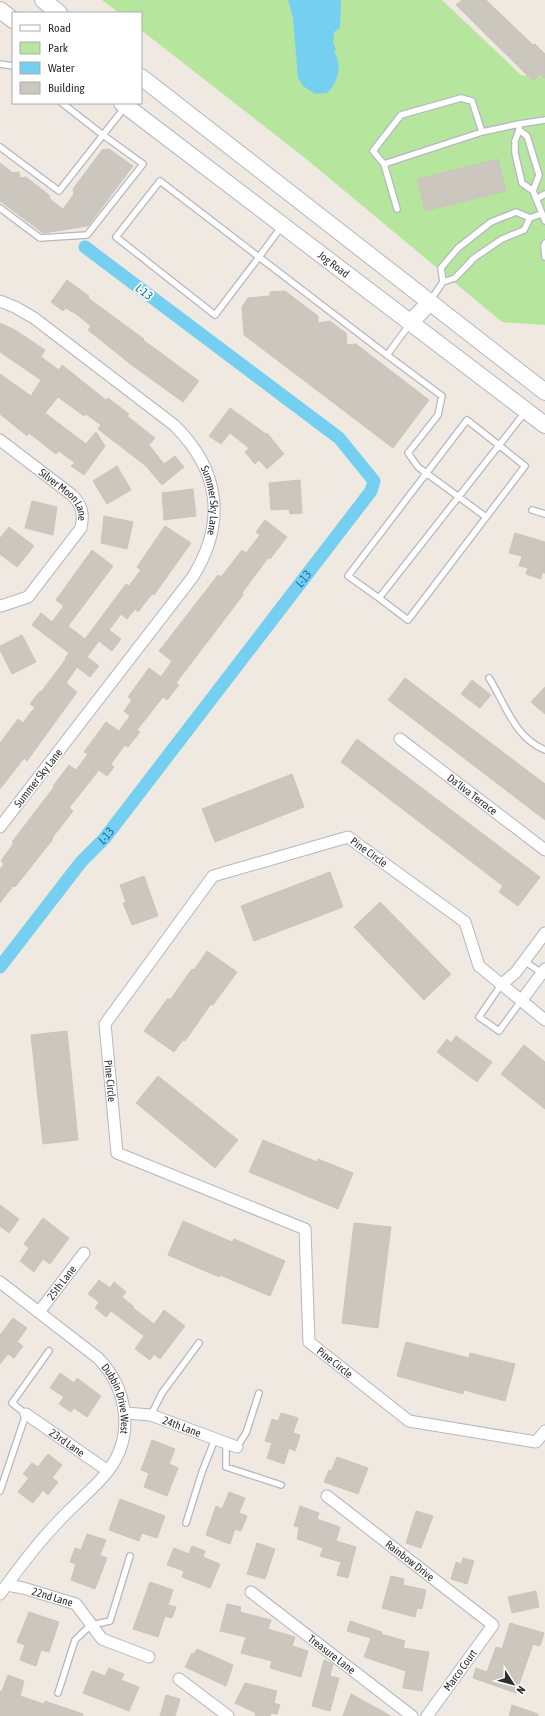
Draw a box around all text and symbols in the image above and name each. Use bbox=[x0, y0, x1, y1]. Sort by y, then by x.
legend bbox=[12, 12, 142, 104]
text: Road bbox=[48, 21, 71, 35]
text: Park bbox=[48, 41, 69, 55]
text: Water bbox=[48, 61, 75, 75]
text: Building bbox=[48, 81, 86, 95]
street label: Jog Road bbox=[316, 248, 352, 280]
water label: L-13 bbox=[133, 281, 155, 303]
street label: Summer Sky Lane bbox=[199, 464, 220, 537]
street label: Silver Moon Lane bbox=[37, 466, 88, 521]
water label: L-13 bbox=[293, 568, 315, 590]
street label: Summer Sky Lane bbox=[12, 746, 65, 810]
street label: Da'liva Terrace bbox=[445, 772, 499, 817]
water label: L-13 bbox=[96, 825, 117, 847]
street label: Pine Circle bbox=[348, 835, 390, 869]
street label: Pine Circle bbox=[102, 1059, 118, 1103]
street label: 25th Lane bbox=[45, 1263, 78, 1302]
street label: Pine Circle bbox=[314, 1345, 355, 1380]
street label: Dubbin Drive West bbox=[99, 1361, 131, 1435]
street label: 24th Lane bbox=[161, 1414, 203, 1439]
street label: 23rd Lane bbox=[47, 1426, 87, 1459]
street label: Rainbow Drive bbox=[383, 1538, 437, 1583]
street label: 22nd Lane bbox=[30, 1585, 74, 1609]
street label: Treasure Lane bbox=[306, 1632, 358, 1676]
street label: Marco Court bbox=[441, 1647, 479, 1693]
north arrow bbox=[493, 1664, 533, 1704]
text: N bbox=[514, 1684, 528, 1696]

